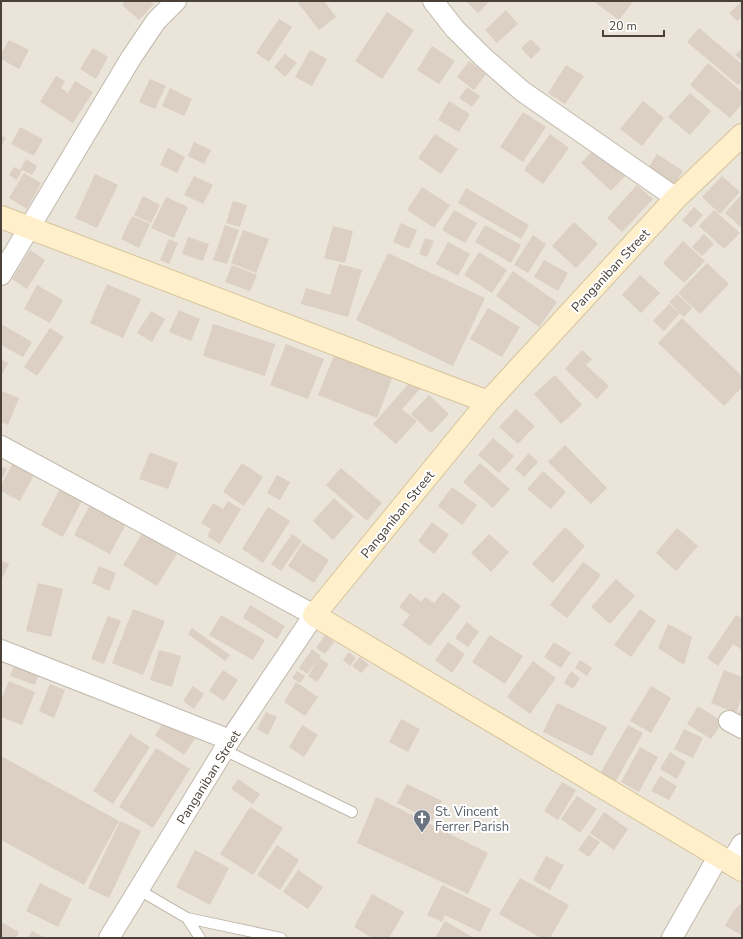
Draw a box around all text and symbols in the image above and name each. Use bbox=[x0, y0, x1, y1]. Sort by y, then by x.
scale bar bbox=[603, 12, 664, 38]
text: 20 m bbox=[609, 18, 637, 34]
street label: Panganiban Street bbox=[567, 225, 654, 316]
street label: Panganiban Street bbox=[357, 467, 439, 562]
street label: Panganiban Street bbox=[173, 727, 245, 828]
place label: St. Vincent Ferrer Parish bbox=[435, 803, 509, 836]
church icon: St. Vincent Ferrer Parish bbox=[412, 808, 432, 833]

